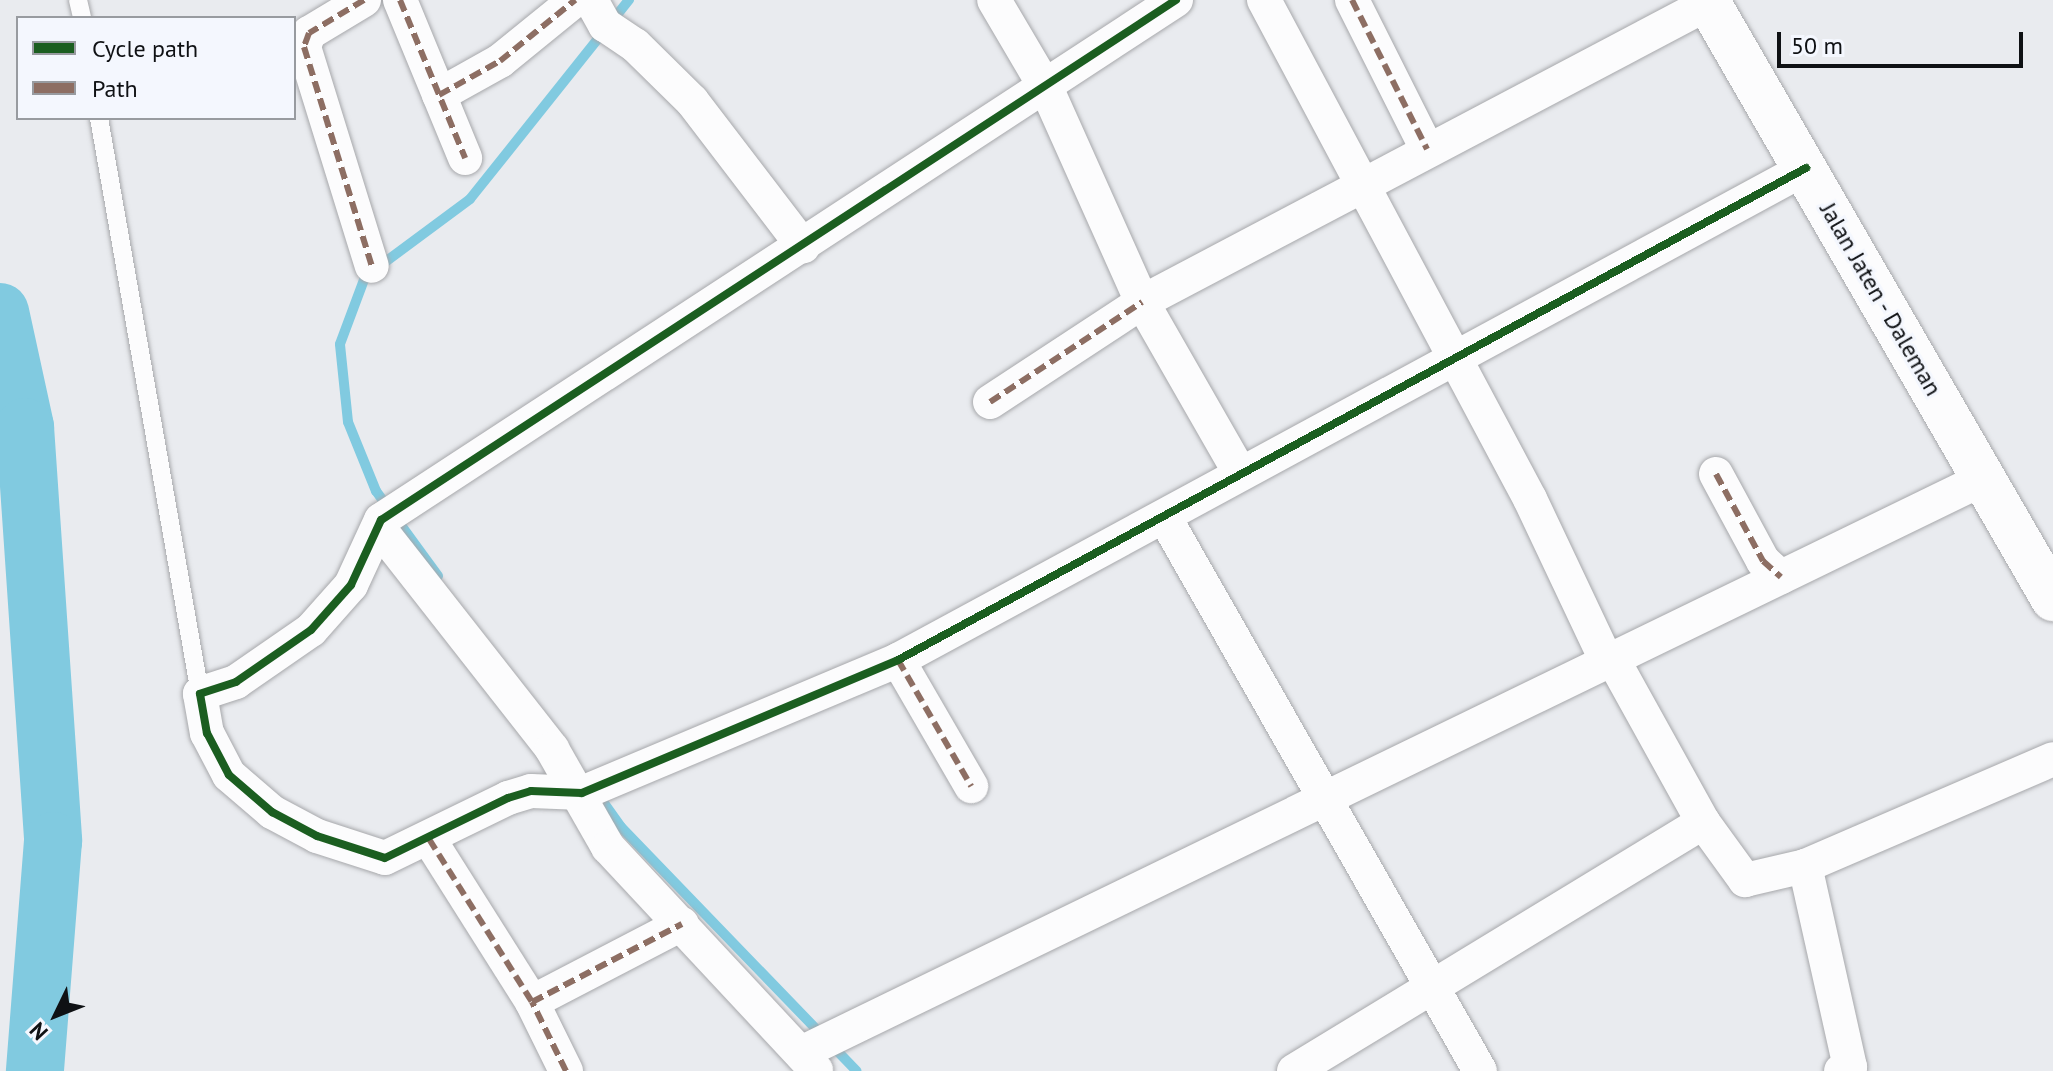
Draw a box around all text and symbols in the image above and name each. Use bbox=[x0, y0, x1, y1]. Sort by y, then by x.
legend bbox=[16, 16, 296, 120]
scale bar bbox=[1781, 16, 2027, 66]
text: 50 m bbox=[1791, 30, 1843, 61]
text: Cycle path bbox=[92, 33, 198, 64]
text: Path bbox=[92, 73, 138, 104]
street label: Jalan Jaten - Daleman bbox=[1813, 196, 1949, 402]
north arrow bbox=[16, 975, 96, 1055]
text: N bbox=[23, 1017, 54, 1046]

